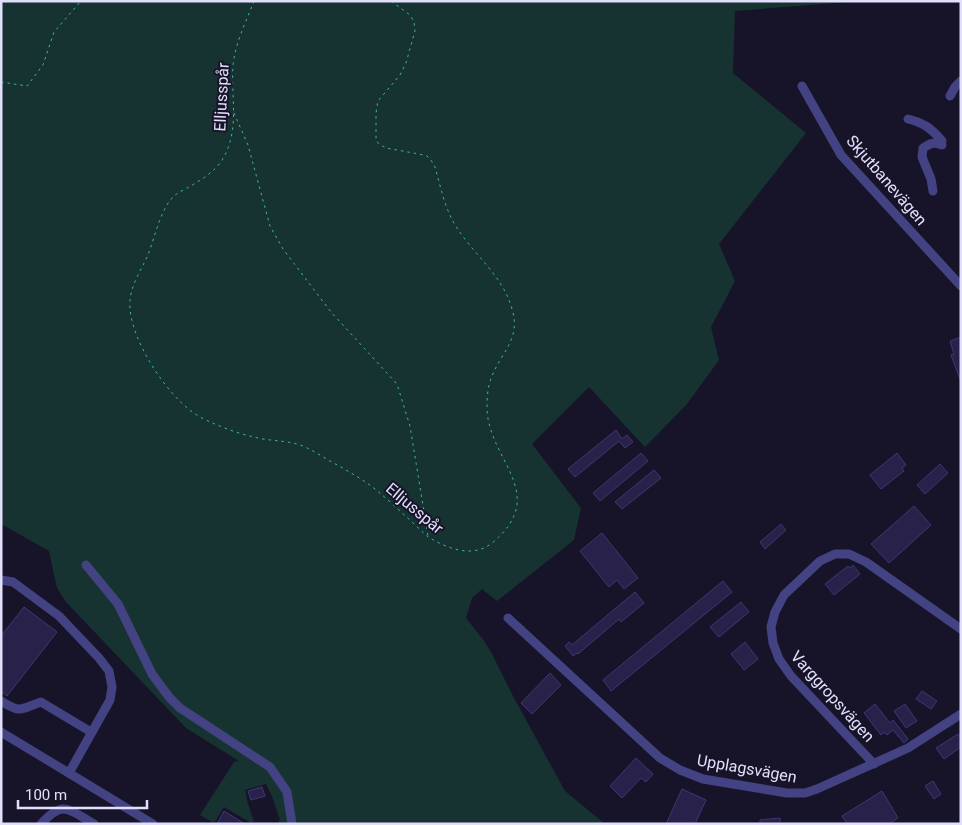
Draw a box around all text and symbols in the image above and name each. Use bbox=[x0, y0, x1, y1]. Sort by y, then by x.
street label: Elljusspår bbox=[210, 61, 233, 132]
street label: Skjutbanevägen bbox=[842, 131, 931, 229]
street label: Elljusspår bbox=[382, 479, 448, 538]
street label: Varggropsvägen bbox=[787, 647, 879, 746]
street label: Upplagsvägen bbox=[696, 750, 798, 787]
scale bar bbox=[18, 778, 146, 810]
text: 100 m bbox=[25, 786, 67, 804]

